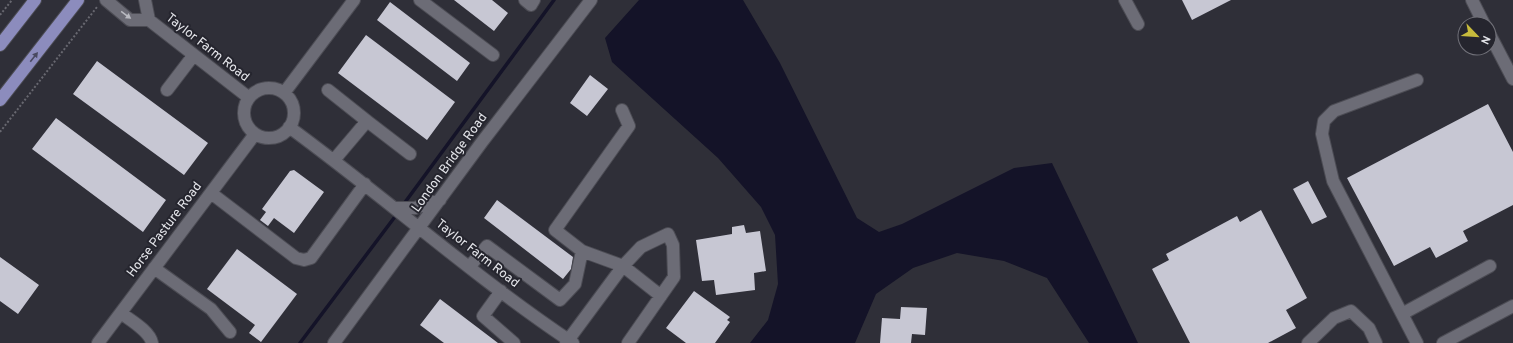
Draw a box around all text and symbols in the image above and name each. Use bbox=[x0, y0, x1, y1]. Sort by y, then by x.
street label: Taylor Farm Road bbox=[162, 10, 252, 86]
one-way arrow bbox=[120, 11, 131, 20]
north arrow bbox=[1457, 16, 1497, 56]
text: N bbox=[1477, 33, 1493, 46]
one-way arrow bbox=[29, 52, 38, 63]
street label: London Bridge Road bbox=[409, 110, 491, 216]
street label: Horse Pasture Road bbox=[124, 179, 206, 281]
street label: Taylor Farm Road bbox=[432, 216, 522, 292]

